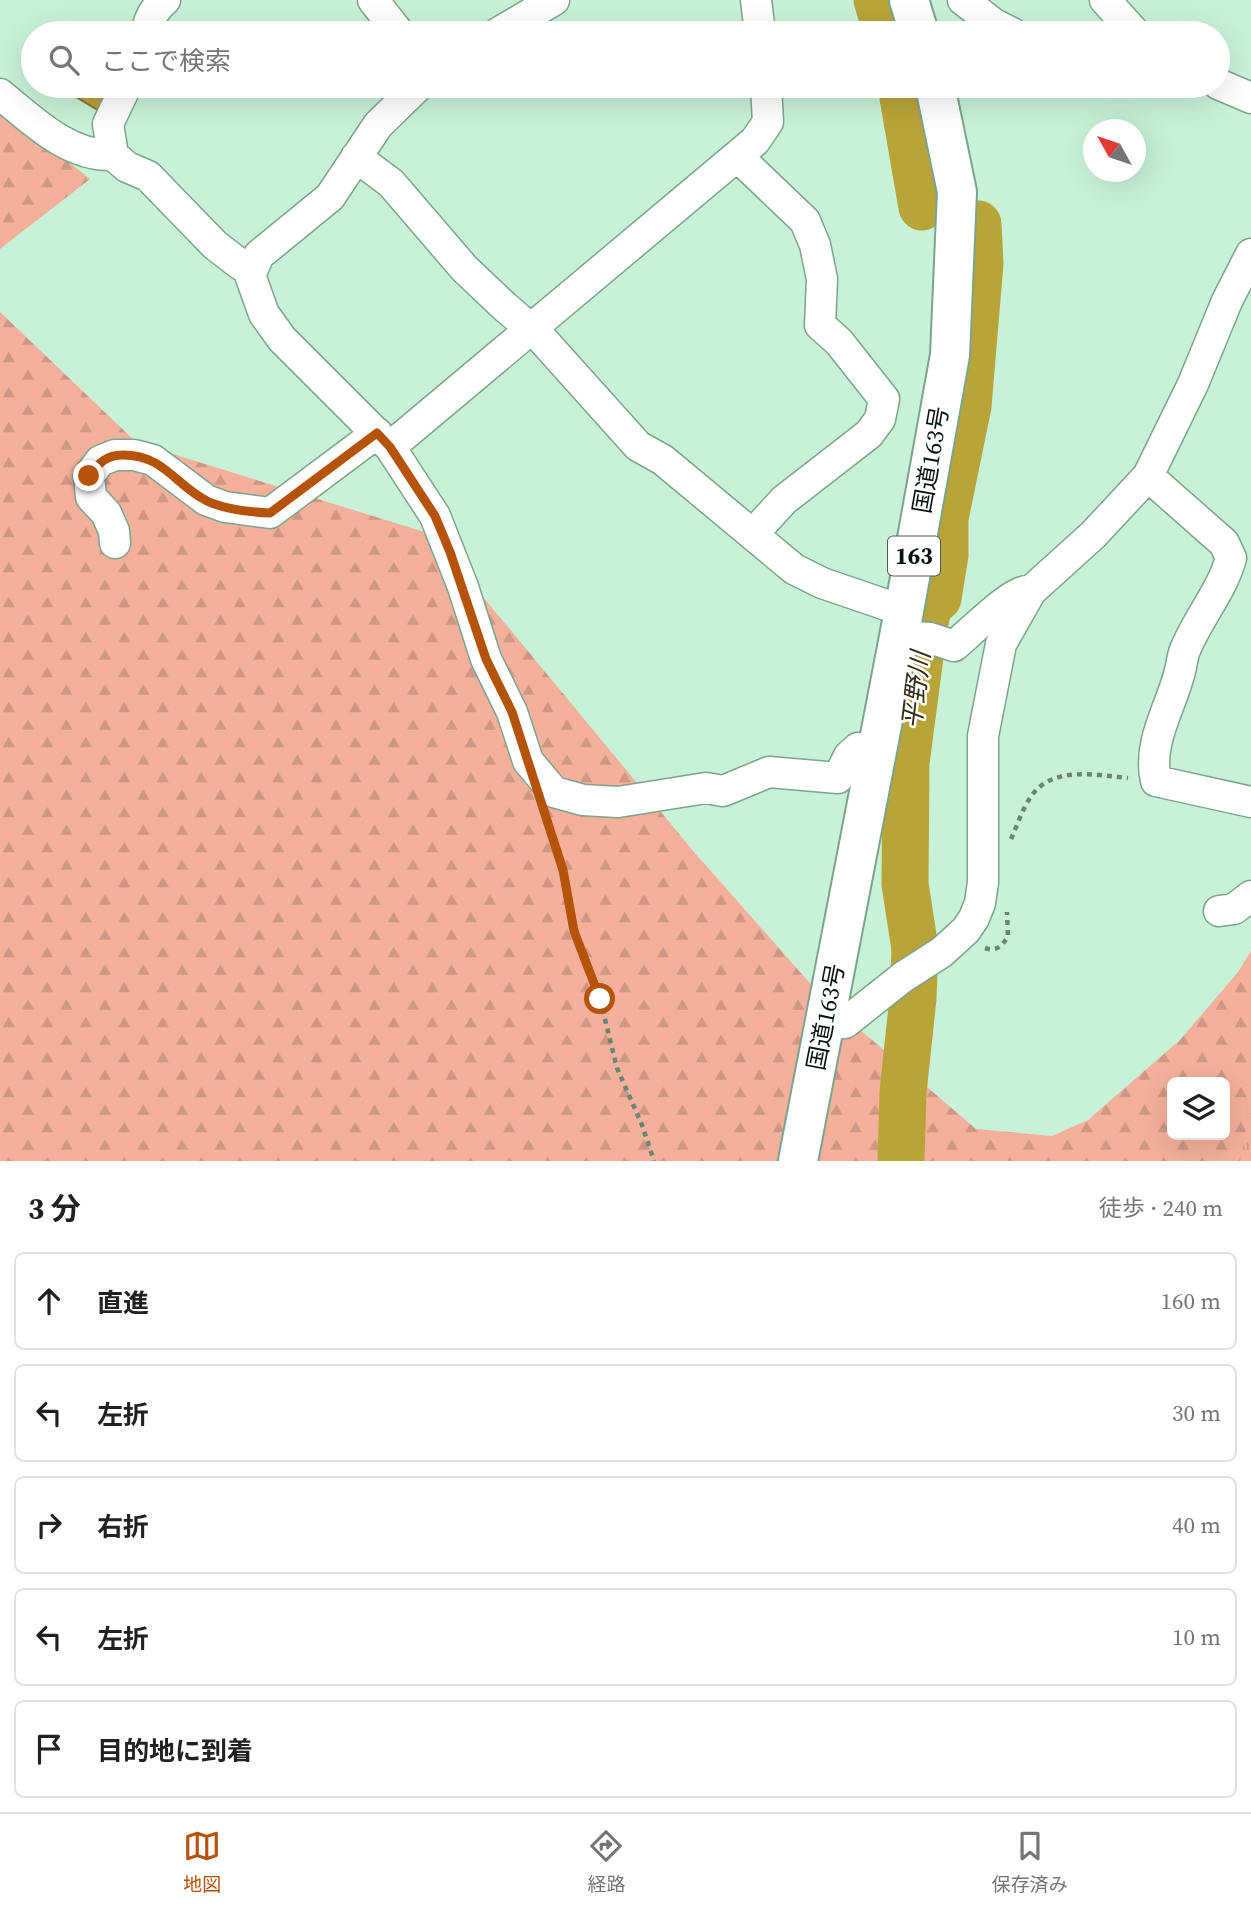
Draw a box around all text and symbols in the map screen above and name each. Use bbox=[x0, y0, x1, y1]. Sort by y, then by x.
search box bbox=[21, 21, 1230, 98]
icon: search bbox=[45, 41, 83, 79]
text: ここで検索 bbox=[101, 43, 231, 79]
north arrow bbox=[1083, 119, 1146, 182]
street label: 国道163号 bbox=[905, 404, 956, 516]
route end bbox=[73, 460, 104, 491]
road number: 163 bbox=[888, 536, 940, 576]
water label: 平野川 bbox=[893, 646, 939, 731]
street label: 国道163号 bbox=[799, 961, 852, 1073]
route start bbox=[584, 983, 615, 1014]
map controls bbox=[1167, 1077, 1230, 1140]
button: layers bbox=[1167, 1077, 1230, 1140]
text: 3 分 bbox=[28, 1188, 81, 1229]
text: 徒歩 · 240 m bbox=[1099, 1192, 1223, 1224]
icon: ahead bbox=[30, 1282, 68, 1320]
text: 直進 bbox=[97, 1285, 149, 1321]
text: 160 m bbox=[1160, 1285, 1221, 1317]
icon: left bbox=[30, 1394, 68, 1432]
text: 左折 bbox=[97, 1397, 149, 1433]
text: 30 m bbox=[1172, 1397, 1221, 1429]
icon: right bbox=[30, 1506, 68, 1544]
text: 右折 bbox=[97, 1509, 149, 1545]
text: 40 m bbox=[1172, 1509, 1221, 1541]
icon: left bbox=[30, 1618, 68, 1656]
text: 左折 bbox=[97, 1621, 149, 1657]
text: 10 m bbox=[1172, 1621, 1221, 1653]
icon: arrive bbox=[30, 1730, 68, 1768]
text: 目的地に到着 bbox=[97, 1733, 253, 1769]
tab: 地図 bbox=[183, 1827, 221, 1897]
tab: 経路 bbox=[587, 1827, 626, 1897]
tab: 保存済み bbox=[992, 1827, 1068, 1897]

